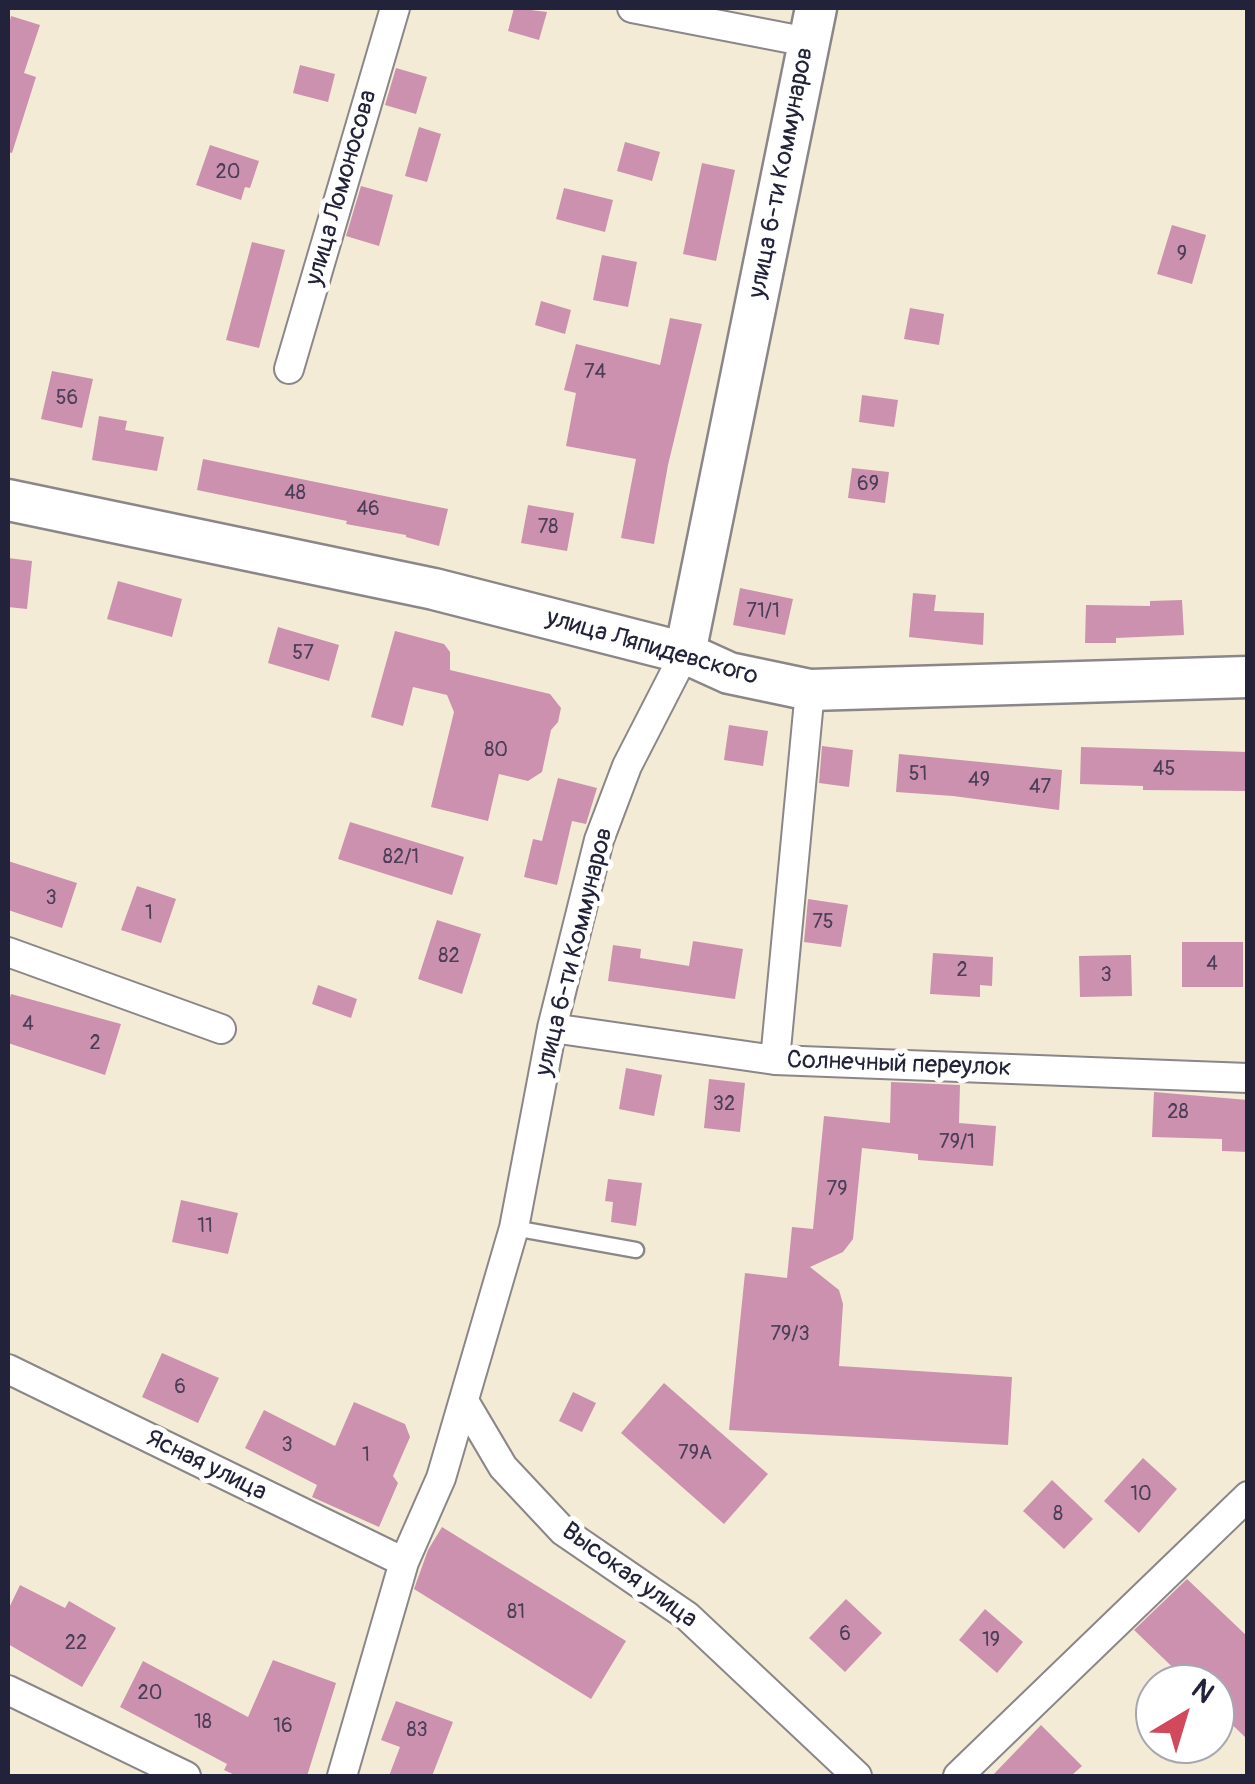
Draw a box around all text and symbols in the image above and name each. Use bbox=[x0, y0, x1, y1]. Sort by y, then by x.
street label: улица 6-ти Коммунаров bbox=[743, 45, 821, 301]
street label: улица Ломоносова bbox=[300, 87, 384, 289]
house number: 20 bbox=[216, 161, 240, 185]
house number: 9 bbox=[1177, 243, 1187, 267]
house number: 74 bbox=[584, 361, 606, 385]
house number: 56 bbox=[56, 387, 78, 411]
house number: 69 bbox=[857, 473, 879, 497]
house number: 48 bbox=[284, 482, 306, 506]
house number: 46 bbox=[356, 498, 380, 522]
house number: 78 bbox=[538, 516, 558, 540]
house number: 71/1 bbox=[746, 600, 780, 624]
street label: улица Ляпидевского bbox=[543, 603, 761, 693]
house number: 57 bbox=[292, 642, 314, 666]
house number: 80 bbox=[484, 739, 508, 763]
house number: 45 bbox=[1153, 758, 1175, 782]
house number: 51 bbox=[909, 763, 927, 787]
house number: 49 bbox=[968, 769, 990, 793]
house number: 47 bbox=[1029, 776, 1051, 800]
street label: улица 6-ти Коммунаров bbox=[530, 825, 620, 1079]
house number: 82/1 bbox=[383, 846, 419, 870]
house number: 3 bbox=[45, 887, 57, 911]
house number: 1 bbox=[145, 902, 153, 926]
house number: 75 bbox=[812, 911, 834, 935]
house number: 82 bbox=[438, 945, 460, 969]
house number: 4 bbox=[1206, 953, 1218, 977]
house number: 2 bbox=[956, 959, 968, 983]
house number: 3 bbox=[1100, 964, 1112, 988]
house number: 4 bbox=[22, 1013, 34, 1037]
house number: 2 bbox=[89, 1032, 101, 1056]
street label: Солнечный переулок bbox=[786, 1046, 1012, 1084]
house number: 32 bbox=[713, 1093, 735, 1117]
house number: 28 bbox=[1167, 1101, 1189, 1125]
house number: 79/1 bbox=[939, 1131, 975, 1155]
house number: 79 bbox=[827, 1178, 847, 1202]
house number: 11 bbox=[197, 1215, 213, 1239]
house number: 79/3 bbox=[770, 1323, 810, 1347]
house number: 6 bbox=[174, 1376, 186, 1400]
street label: Ясная улица bbox=[141, 1424, 271, 1508]
house number: 3 bbox=[281, 1434, 293, 1458]
house number: 79А bbox=[678, 1442, 712, 1466]
house number: 1 bbox=[362, 1444, 370, 1468]
house number: 10 bbox=[1130, 1483, 1152, 1507]
house number: 8 bbox=[1053, 1503, 1063, 1527]
street label: Высокая улица bbox=[555, 1517, 703, 1635]
house number: 81 bbox=[507, 1601, 525, 1625]
house number: 6 bbox=[839, 1623, 851, 1647]
house number: 19 bbox=[982, 1629, 1000, 1653]
house number: 22 bbox=[65, 1632, 87, 1656]
north arrow bbox=[1135, 1664, 1235, 1764]
text: N bbox=[1184, 1672, 1221, 1711]
house number: 20 bbox=[138, 1682, 162, 1706]
house number: 18 bbox=[194, 1711, 212, 1735]
house number: 16 bbox=[273, 1715, 293, 1739]
house number: 83 bbox=[406, 1719, 428, 1743]

